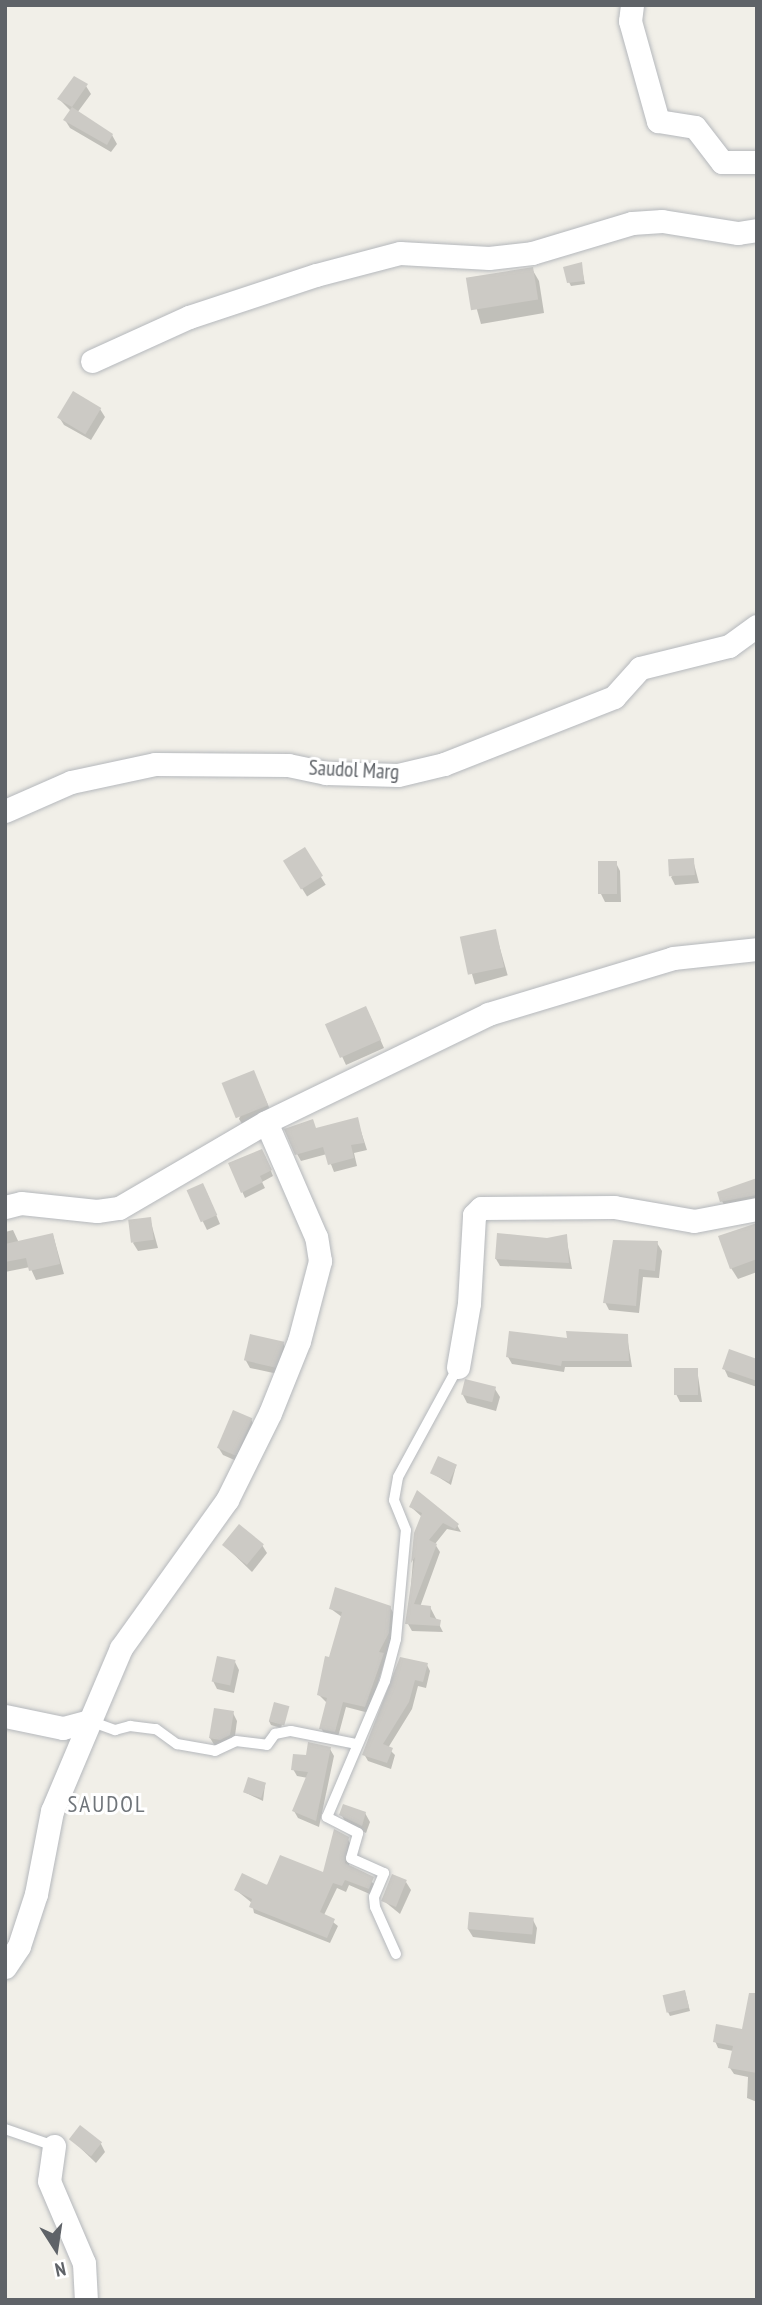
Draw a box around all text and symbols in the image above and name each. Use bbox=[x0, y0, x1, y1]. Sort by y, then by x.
street label: Saudol Marg bbox=[308, 755, 400, 785]
district label: SAUDOL bbox=[68, 1790, 146, 1818]
north arrow bbox=[21, 2214, 91, 2284]
text: N bbox=[53, 2257, 68, 2282]

